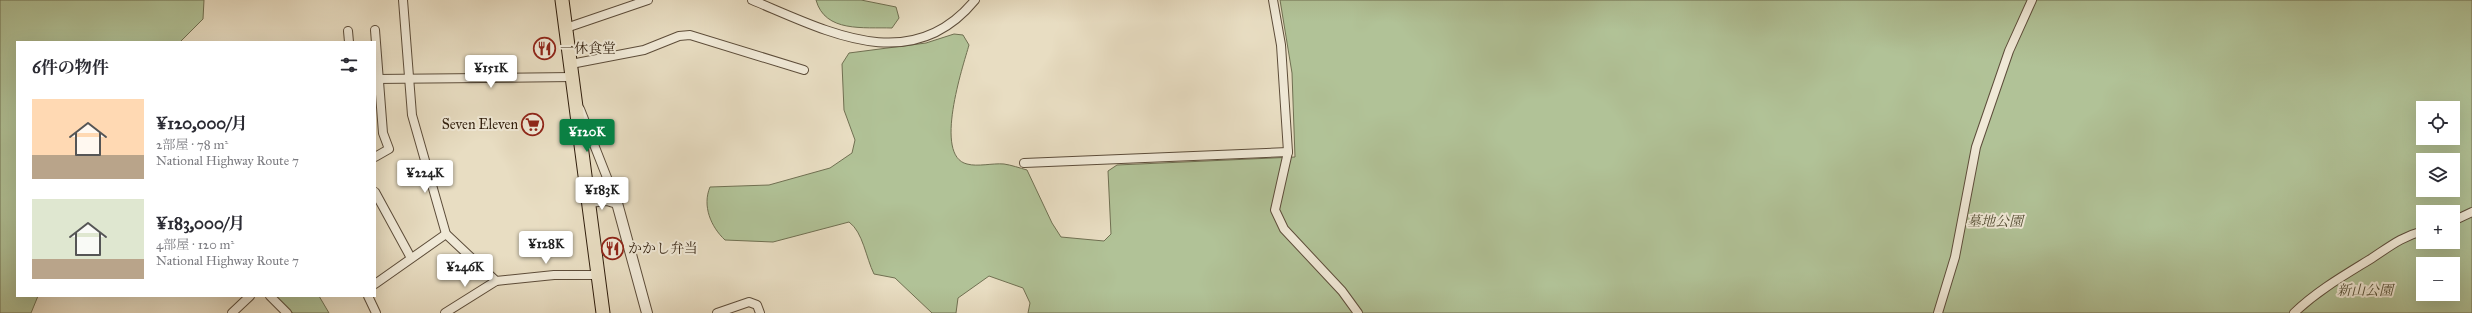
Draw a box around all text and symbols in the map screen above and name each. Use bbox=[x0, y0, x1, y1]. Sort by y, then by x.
restaurant icon: 一休食堂 bbox=[531, 35, 557, 61]
place label: 一休食堂 bbox=[560, 40, 616, 57]
icon: filters bbox=[338, 54, 360, 76]
pin: ¥151K bbox=[463, 55, 519, 89]
text: 6件の物件 bbox=[32, 57, 109, 78]
text: ¥151K bbox=[474, 60, 508, 76]
map controls bbox=[2416, 101, 2460, 301]
button: locate bbox=[2416, 101, 2460, 145]
supermarket icon: Seven Eleven bbox=[520, 111, 546, 137]
text: ¥120,000/月 bbox=[156, 113, 248, 134]
icon: home bbox=[64, 115, 112, 163]
place label: Seven Eleven bbox=[442, 116, 518, 133]
pin: ¥120K bbox=[559, 119, 615, 153]
text: ¥120K bbox=[569, 124, 605, 140]
text: 2部屋 · 78 m² bbox=[156, 137, 228, 153]
text: National Highway Route 7 bbox=[156, 153, 299, 169]
button: layers bbox=[2416, 153, 2460, 197]
pin: ¥224K bbox=[397, 160, 453, 194]
text: ¥224K bbox=[406, 165, 444, 181]
pin: ¥183K bbox=[574, 177, 630, 211]
text: ¥183K bbox=[584, 182, 620, 198]
button: + bbox=[2416, 205, 2460, 249]
text: ¥183,000/月 bbox=[156, 213, 245, 234]
park label: 墓地公園 bbox=[1967, 213, 2025, 230]
icon: home bbox=[64, 215, 112, 263]
pin: ¥128K bbox=[518, 231, 574, 265]
restaurant icon: かかし弁当 bbox=[600, 235, 626, 261]
text: ¥128K bbox=[528, 236, 564, 252]
text: 4部屋 · 120 m² bbox=[156, 237, 234, 253]
place label: かかし弁当 bbox=[628, 240, 698, 257]
text: National Highway Route 7 bbox=[156, 253, 299, 269]
pin: ¥246K bbox=[437, 254, 493, 288]
button: − bbox=[2416, 257, 2460, 301]
text: ¥246K bbox=[446, 259, 484, 275]
park label: 新山公園 bbox=[2337, 282, 2395, 299]

